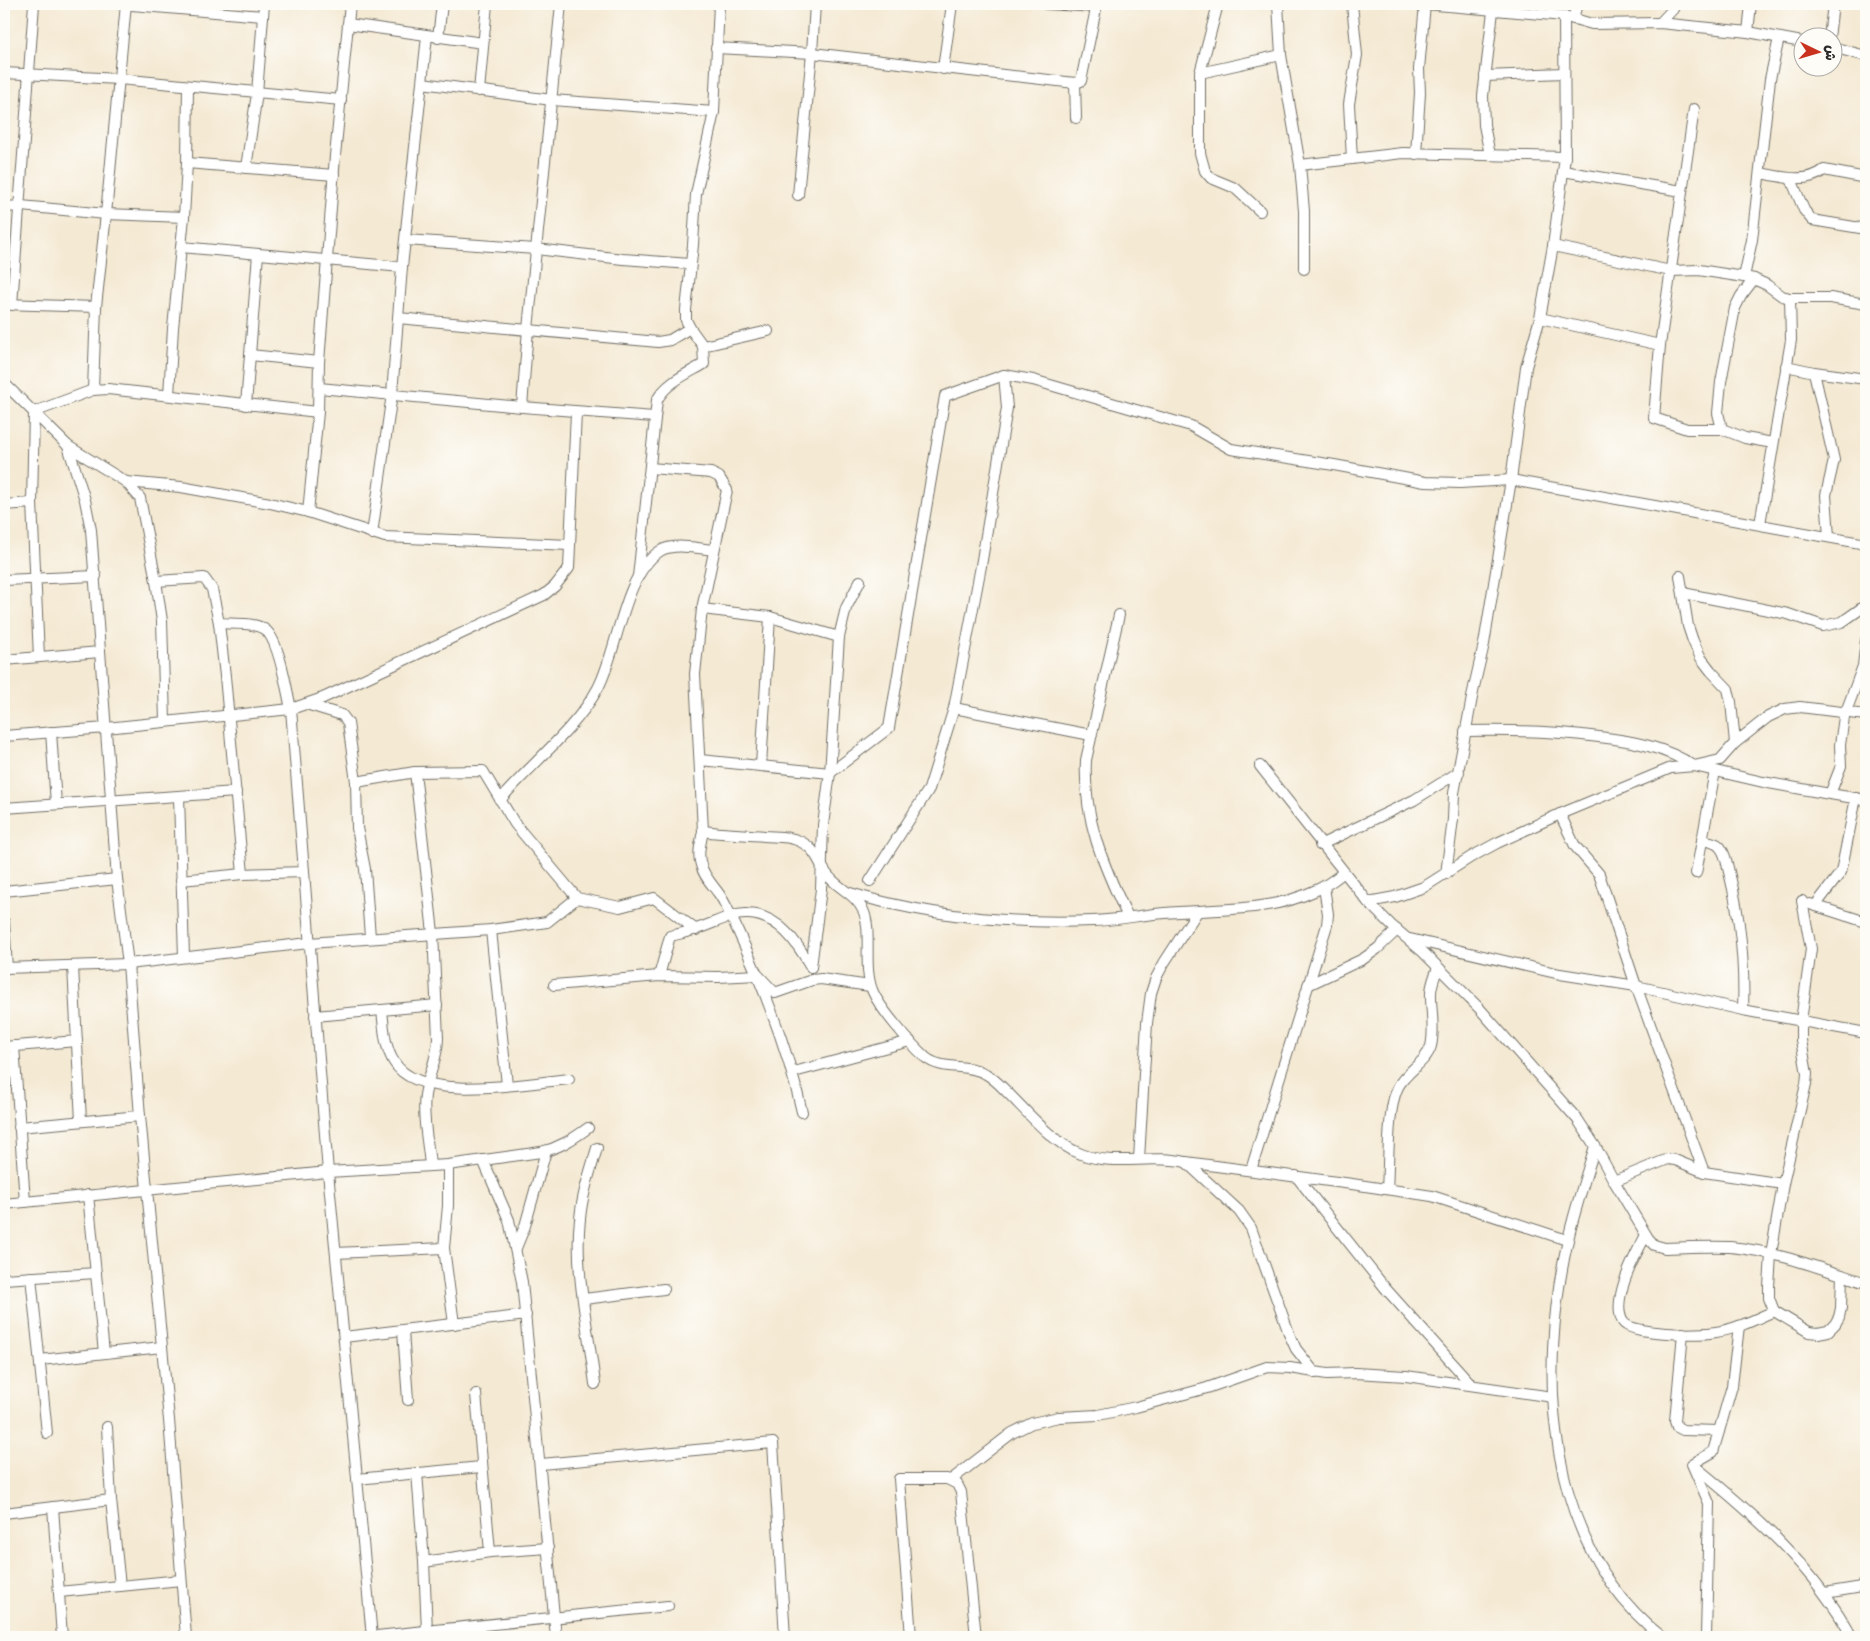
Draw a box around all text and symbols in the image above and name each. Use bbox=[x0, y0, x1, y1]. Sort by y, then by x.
north arrow bbox=[1792, 28, 1842, 78]
text: ش bbox=[1819, 45, 1841, 62]

